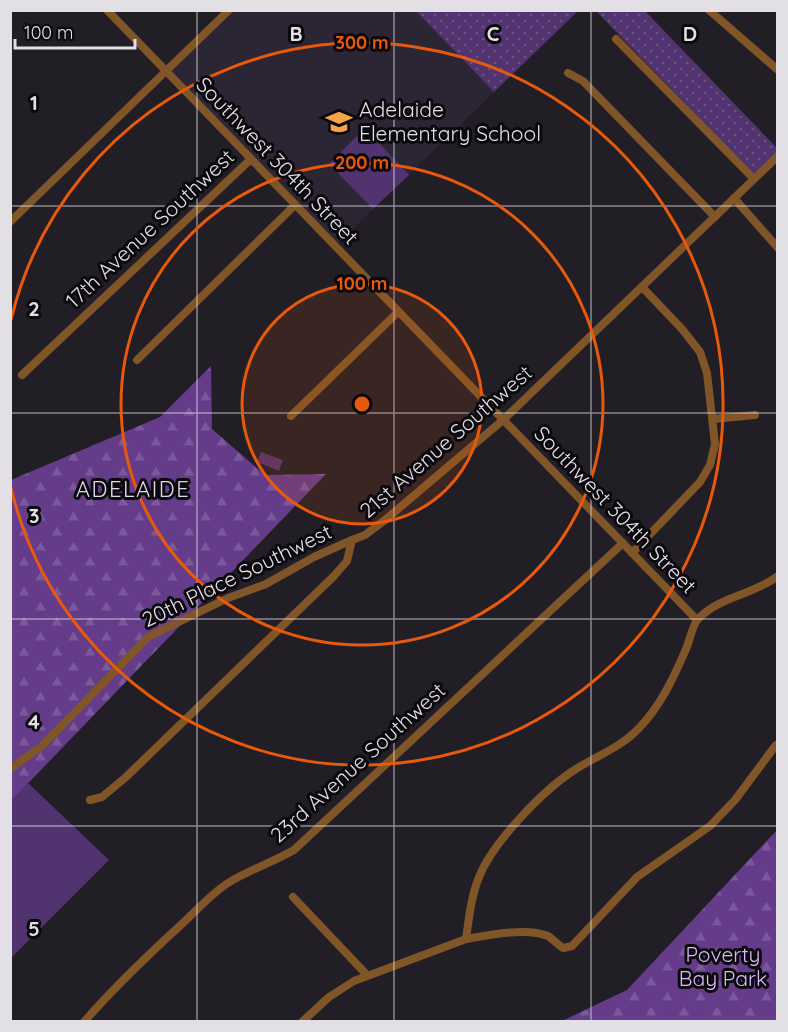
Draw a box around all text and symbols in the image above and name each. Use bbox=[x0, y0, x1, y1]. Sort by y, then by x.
scale bar bbox=[15, 12, 135, 50]
text: 100 m bbox=[24, 21, 73, 44]
text: B bbox=[289, 21, 303, 46]
text: C bbox=[487, 21, 500, 46]
text: D bbox=[683, 21, 697, 46]
text: 300 m bbox=[335, 31, 389, 54]
street label: Southwest 304th Street bbox=[191, 71, 364, 249]
text: 1 bbox=[30, 90, 38, 115]
place label: Adelaide Elementary School bbox=[359, 96, 541, 146]
school or university icon: Adelaide Elementary School bbox=[324, 107, 354, 137]
street label: 17th Avenue Southwest bbox=[60, 143, 239, 313]
text: 200 m bbox=[335, 151, 389, 174]
text: 100 m bbox=[337, 272, 387, 295]
text: 2 bbox=[28, 296, 40, 321]
street label: 21st Avenue Southwest bbox=[354, 359, 537, 523]
centre of rings bbox=[352, 394, 372, 414]
street label: Southwest 304th Street bbox=[529, 420, 702, 598]
district label: ADELAIDE bbox=[76, 475, 190, 503]
text: 3 bbox=[29, 503, 39, 528]
street label: 20th Place Southwest bbox=[138, 518, 336, 632]
street label: 23rd Avenue Southwest bbox=[265, 677, 450, 848]
text: 4 bbox=[28, 709, 40, 734]
text: 5 bbox=[28, 916, 40, 941]
park label: Poverty Bay Park bbox=[679, 941, 767, 991]

